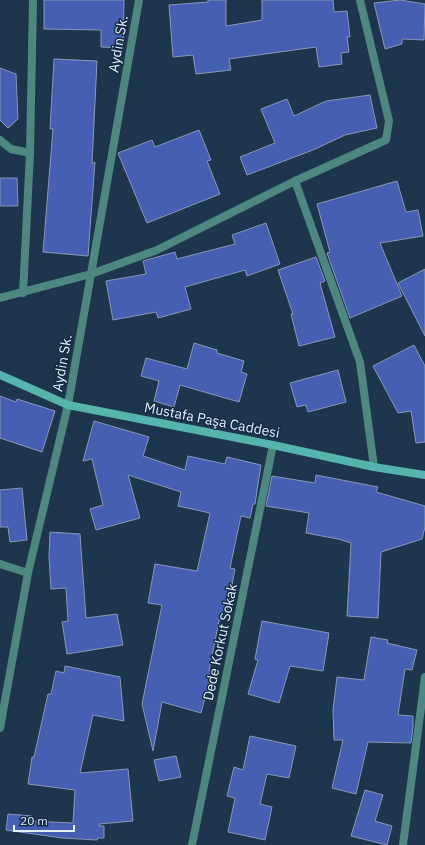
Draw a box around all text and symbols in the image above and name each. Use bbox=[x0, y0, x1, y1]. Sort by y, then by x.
street label: Aydin Sk. bbox=[104, 14, 132, 74]
street label: Aydin Sk. bbox=[48, 333, 76, 393]
street label: Mustafa Paşa Caddesi bbox=[143, 398, 281, 442]
street label: Dede Korkut Sokak bbox=[199, 581, 241, 702]
scale bar bbox=[14, 807, 74, 833]
text: 20 m bbox=[20, 813, 48, 828]

